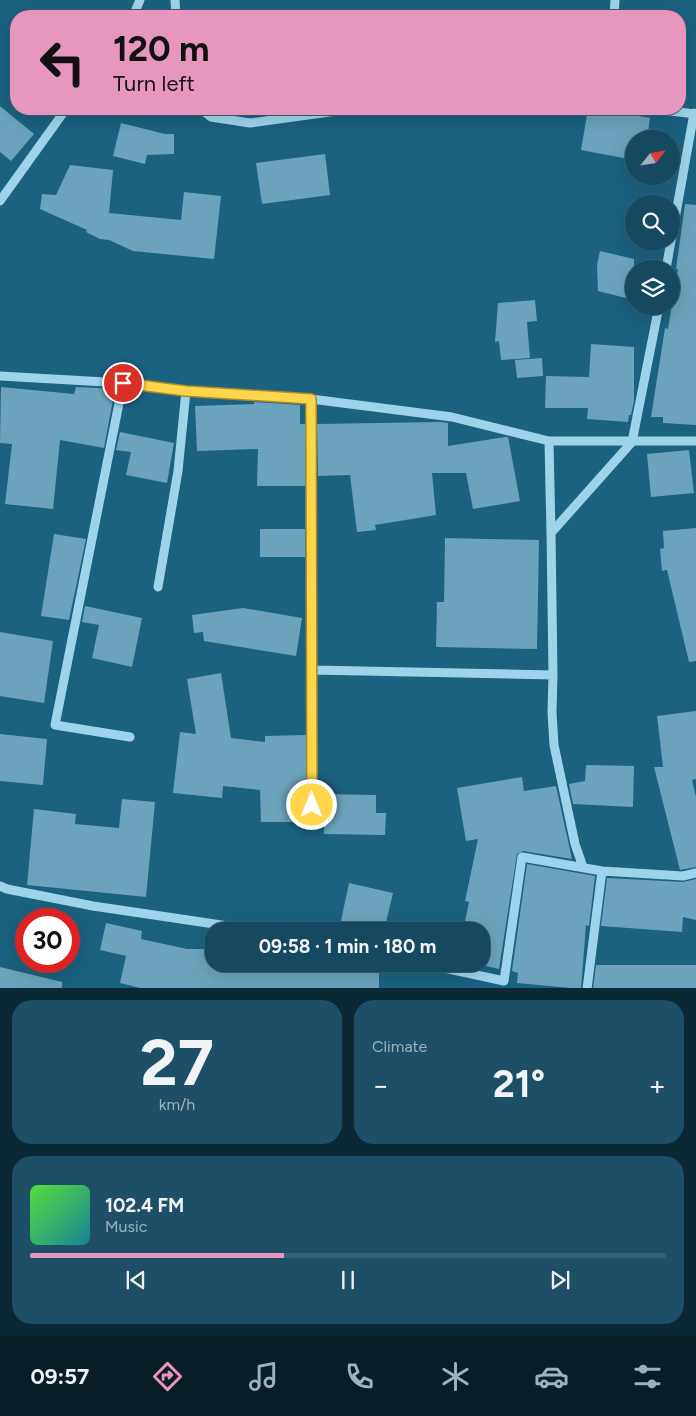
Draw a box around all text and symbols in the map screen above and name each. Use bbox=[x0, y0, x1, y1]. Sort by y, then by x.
text: 120 m bbox=[113, 28, 210, 70]
icon: left bbox=[30, 30, 95, 95]
text: Turn left bbox=[113, 70, 195, 97]
north arrow bbox=[625, 130, 680, 185]
map controls bbox=[625, 130, 680, 315]
button: search bbox=[625, 195, 680, 250]
button: layers bbox=[625, 260, 680, 315]
pin bbox=[102, 362, 144, 404]
icon: arrive bbox=[109, 369, 137, 397]
position arrow bbox=[285, 778, 337, 830]
speed limit sign: 30 bbox=[15, 908, 80, 973]
text: 09:58 · 1 min · 180 m bbox=[259, 935, 436, 958]
text: 27 bbox=[140, 1023, 214, 1101]
text: Climate bbox=[372, 1037, 427, 1056]
text: 21° bbox=[493, 1061, 545, 1107]
text: − bbox=[372, 1068, 389, 1102]
text: + bbox=[649, 1068, 666, 1102]
text: km/h bbox=[159, 1095, 195, 1114]
text: 102.4 FM bbox=[105, 1194, 184, 1217]
text: Music bbox=[105, 1217, 147, 1236]
icon: previous bbox=[122, 1266, 150, 1294]
icon: pause bbox=[334, 1266, 362, 1294]
icon: next bbox=[546, 1266, 574, 1294]
icon: directions bbox=[150, 1359, 185, 1394]
icon: music bbox=[246, 1359, 281, 1394]
icon: phone bbox=[342, 1359, 377, 1394]
icon: climate bbox=[438, 1359, 473, 1394]
icon: car bbox=[534, 1359, 569, 1394]
icon: filters bbox=[630, 1359, 665, 1394]
text: 09:57 bbox=[31, 1363, 89, 1390]

